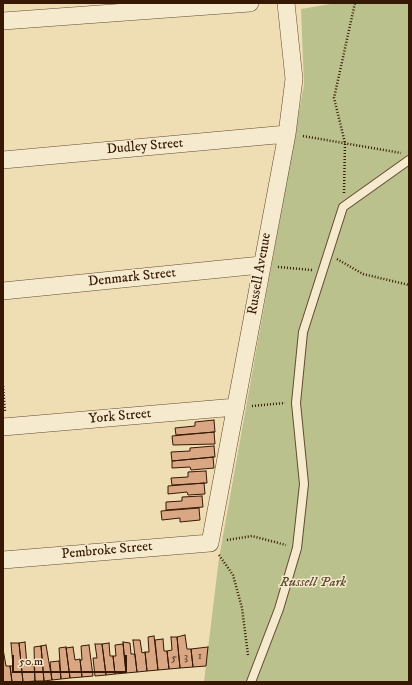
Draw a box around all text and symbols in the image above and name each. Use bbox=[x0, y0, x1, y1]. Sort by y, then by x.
street label: Dudley Street bbox=[106, 135, 184, 159]
street label: Russell Avenue bbox=[245, 232, 275, 316]
street label: Denmark Street bbox=[87, 265, 177, 291]
street label: York Street bbox=[88, 406, 152, 428]
street label: Pembroke Street bbox=[61, 539, 153, 563]
park label: Russell Park bbox=[280, 575, 346, 591]
scale bar bbox=[14, 647, 129, 673]
house number: 1 bbox=[198, 650, 202, 664]
house number: 3 bbox=[184, 651, 188, 665]
house number: 5 bbox=[171, 652, 177, 666]
text: 50 m bbox=[19, 654, 43, 669]

